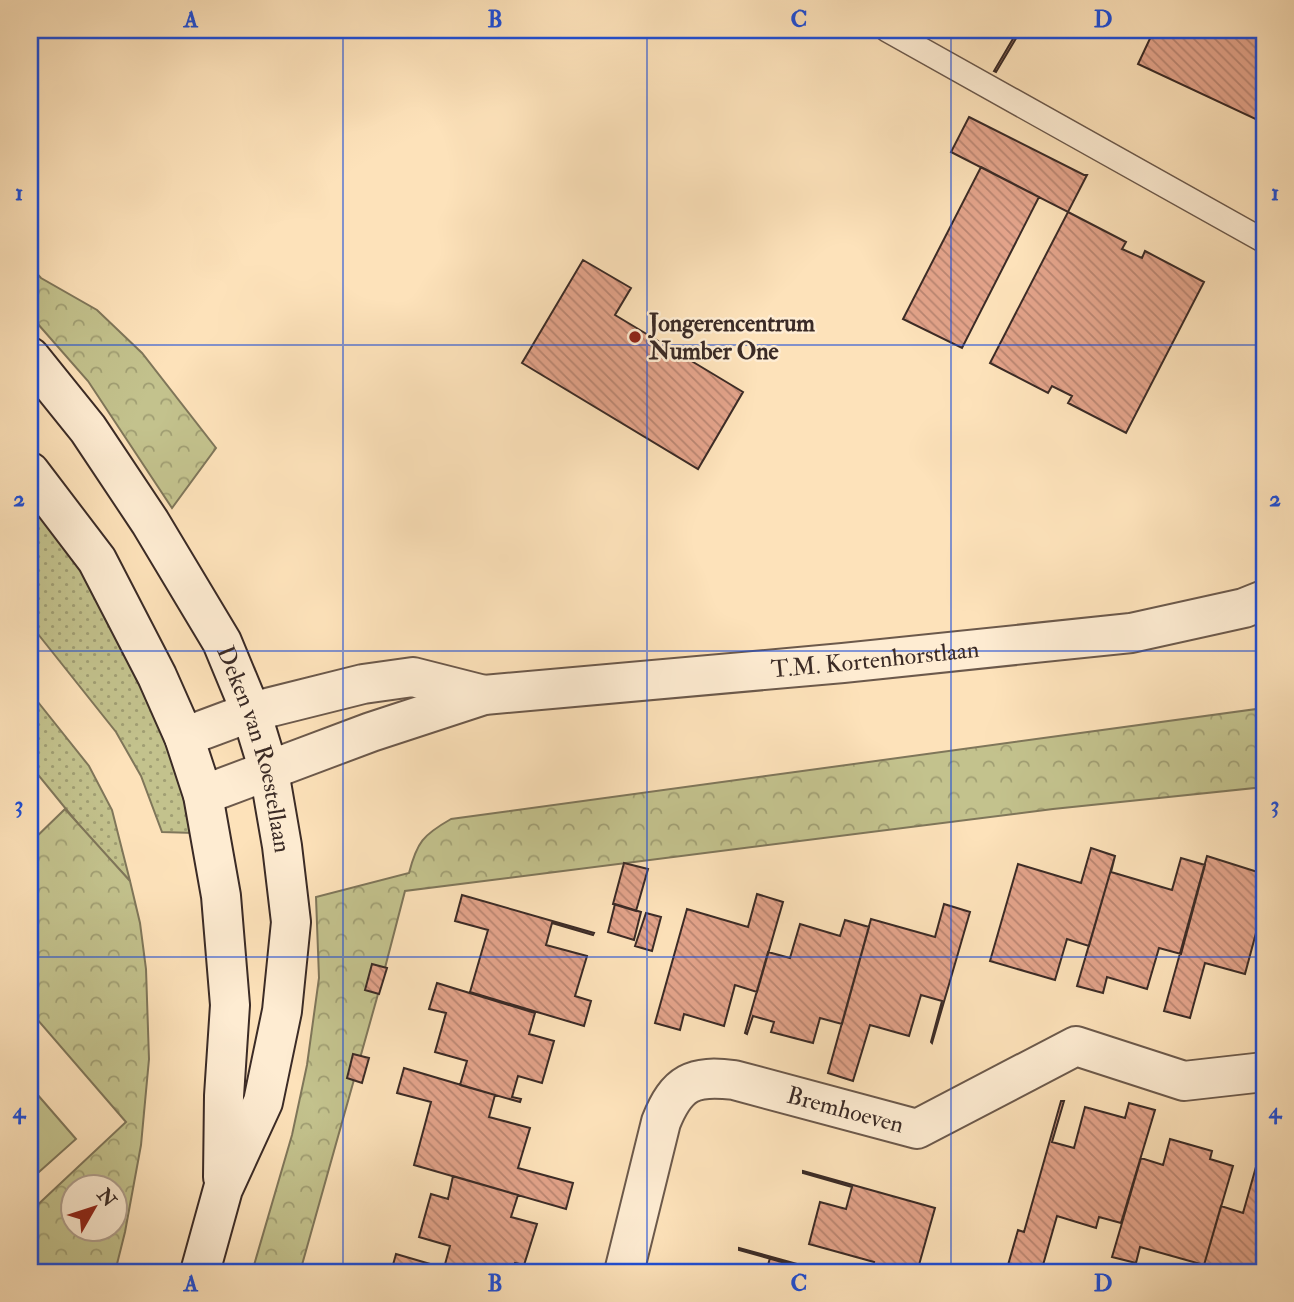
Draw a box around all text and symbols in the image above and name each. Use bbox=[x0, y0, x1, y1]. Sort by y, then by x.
text: A bbox=[183, 5, 199, 34]
text: B bbox=[487, 5, 503, 34]
text: C bbox=[791, 5, 807, 34]
text: D bbox=[1094, 5, 1112, 34]
text: 1 bbox=[15, 178, 23, 207]
text: 1 bbox=[1271, 178, 1279, 207]
place label: Jongerencentrum Number One bbox=[648, 308, 815, 367]
marker: Jongerencentrum Number One bbox=[627, 329, 643, 345]
text: 2 bbox=[13, 484, 25, 513]
text: 2 bbox=[1269, 484, 1281, 513]
street label: T.M. Kortenhorstlaan bbox=[770, 633, 981, 685]
street label: Deken van Roestellaan bbox=[210, 641, 298, 854]
text: 3 bbox=[15, 790, 23, 819]
text: 3 bbox=[1271, 790, 1279, 819]
street label: Bremhoeven bbox=[783, 1079, 907, 1140]
text: 4 bbox=[12, 1096, 27, 1125]
text: 4 bbox=[1268, 1096, 1283, 1125]
north arrow bbox=[60, 1172, 130, 1242]
text: N bbox=[91, 1183, 122, 1213]
text: A bbox=[183, 1269, 199, 1298]
text: B bbox=[487, 1269, 503, 1298]
text: C bbox=[791, 1269, 807, 1298]
text: D bbox=[1094, 1269, 1112, 1298]

